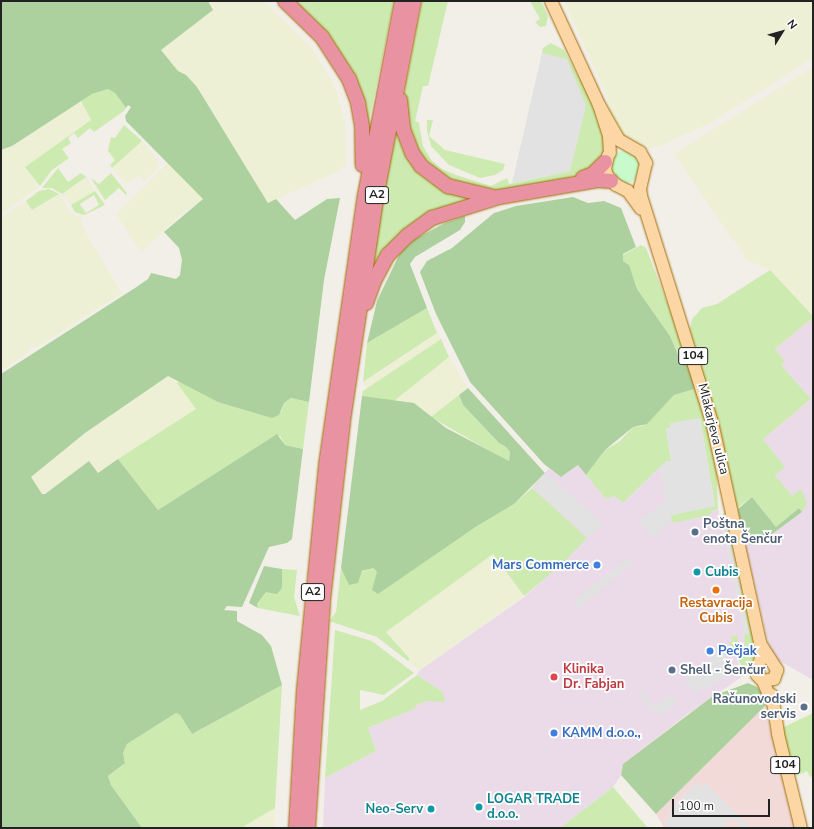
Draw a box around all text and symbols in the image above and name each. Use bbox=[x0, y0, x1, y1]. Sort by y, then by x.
north arrow bbox=[762, 12, 802, 52]
text: N bbox=[784, 17, 800, 32]
road number: A2 bbox=[364, 185, 390, 205]
road number: 104 bbox=[678, 346, 708, 366]
street label: Mlakarjeva ulica bbox=[694, 382, 732, 476]
place label: Poštna enota Šenčur bbox=[703, 517, 782, 548]
marker: Poštna enota Šenčur bbox=[690, 527, 700, 537]
place label: Mars Commerce bbox=[492, 557, 589, 573]
marker: Mars Commerce bbox=[592, 560, 602, 570]
place label: Cubis bbox=[705, 564, 739, 580]
marker: Cubis bbox=[692, 567, 702, 577]
road number: A2 bbox=[300, 582, 326, 602]
marker: Restavracija Cubis bbox=[711, 585, 721, 595]
place label: Restavracija Cubis bbox=[679, 596, 753, 627]
place label: Pečjak bbox=[718, 643, 757, 659]
marker: Pečjak bbox=[705, 646, 715, 656]
place label: Klinika Dr. Fabjan bbox=[563, 662, 624, 693]
place label: Shell - Šenčur bbox=[680, 662, 765, 678]
marker: Shell - Šenčur bbox=[667, 665, 677, 675]
marker: Klinika Dr. Fabjan bbox=[548, 671, 560, 683]
place label: Računovodski servis bbox=[713, 692, 796, 723]
marker: Računovodski servis bbox=[799, 702, 809, 712]
place label: KAMM d.o.o., bbox=[562, 725, 641, 741]
marker: KAMM d.o.o., bbox=[549, 728, 559, 738]
road number: 104 bbox=[770, 755, 800, 775]
scale bar bbox=[674, 791, 772, 817]
place label: LOGAR TRADE d.o.o. bbox=[487, 792, 580, 823]
text: 100 m bbox=[679, 798, 714, 814]
place label: Neo-Serv bbox=[366, 801, 423, 817]
marker: LOGAR TRADE d.o.o. bbox=[474, 802, 484, 812]
marker: Neo-Serv bbox=[426, 804, 436, 814]

